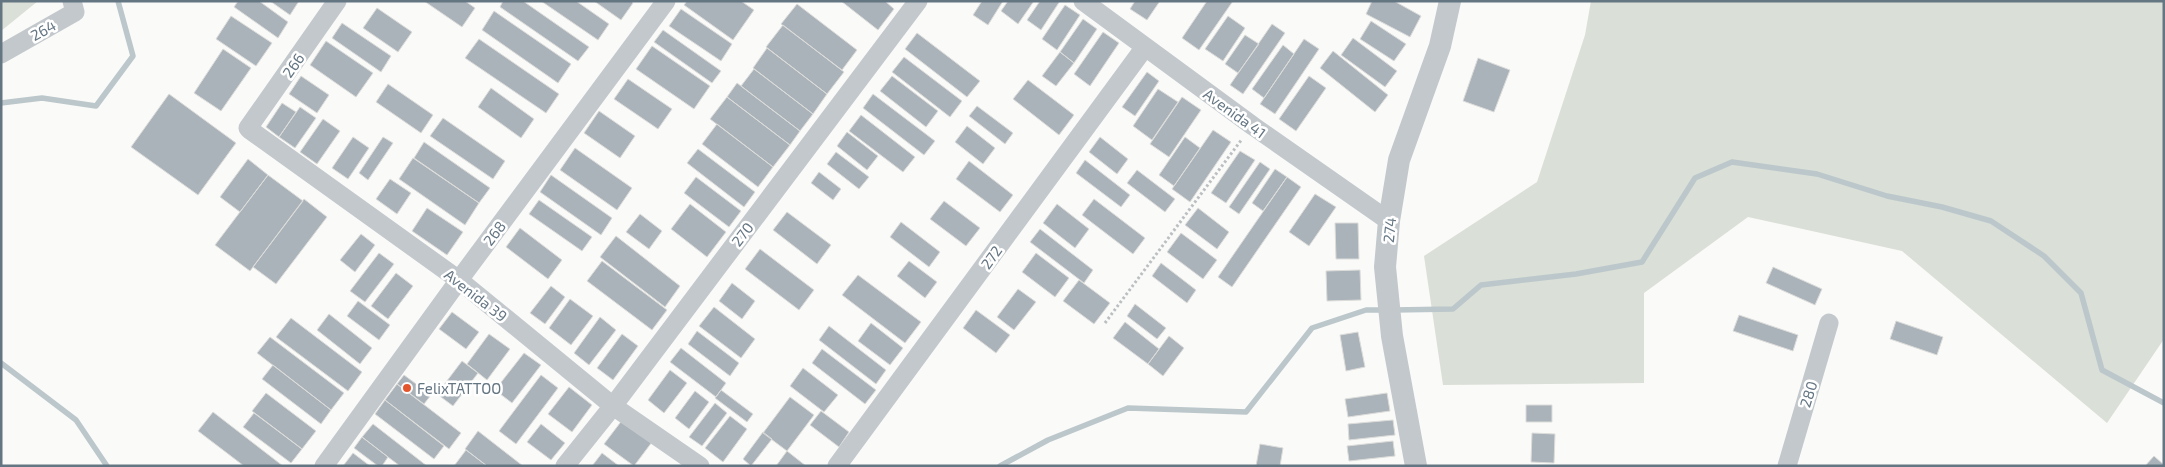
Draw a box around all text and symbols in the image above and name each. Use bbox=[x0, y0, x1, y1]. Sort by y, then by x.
street label: 264 bbox=[27, 16, 59, 44]
street label: 266 bbox=[278, 49, 308, 81]
street label: Avenida 41 bbox=[1200, 84, 1270, 142]
street label: 274 bbox=[1379, 216, 1399, 244]
street label: 268 bbox=[479, 217, 509, 249]
street label: 270 bbox=[727, 219, 757, 249]
street label: 272 bbox=[977, 242, 1005, 272]
street label: Avenida 39 bbox=[441, 265, 511, 325]
place label: FelixTATTOO bbox=[417, 379, 501, 397]
street label: 280 bbox=[1796, 379, 1820, 409]
marker: FelixTATTOO bbox=[401, 382, 413, 394]

